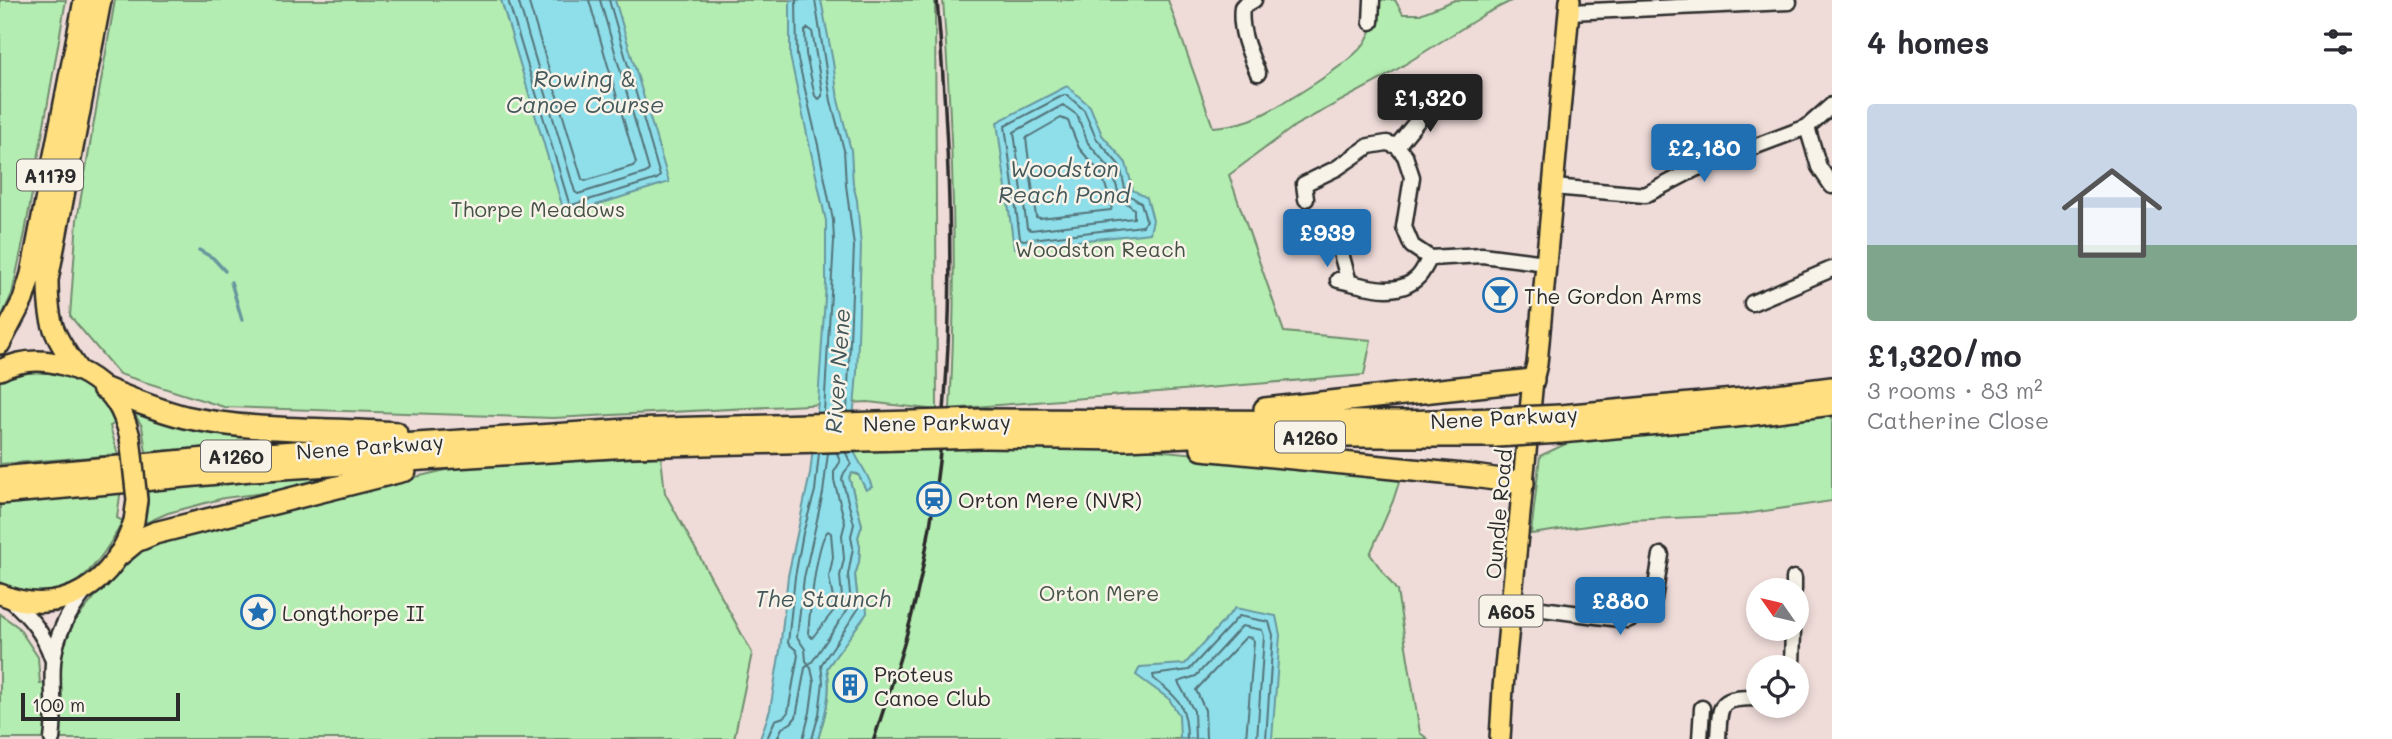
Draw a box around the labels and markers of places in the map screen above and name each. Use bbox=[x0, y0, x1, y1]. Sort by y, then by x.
pin: £1,320 bbox=[1373, 74, 1487, 134]
pin: £2,180 bbox=[1647, 124, 1761, 184]
pin: £939 bbox=[1286, 210, 1368, 269]
bar icon: The Gordon Arms bbox=[1481, 276, 1519, 314]
place label: The Gordon Arms bbox=[1524, 282, 1702, 309]
station icon: Orton Mere (NVR) bbox=[915, 480, 953, 518]
place label: Orton Mere (NVR) bbox=[958, 486, 1142, 513]
pin: £880 bbox=[1579, 578, 1661, 637]
place icon: Longthorpe II bbox=[239, 593, 277, 631]
place label: Longthorpe II bbox=[282, 599, 424, 626]
place label: Proteus Canoe Club bbox=[874, 660, 991, 711]
building icon: Proteus Canoe Club bbox=[831, 666, 869, 704]

